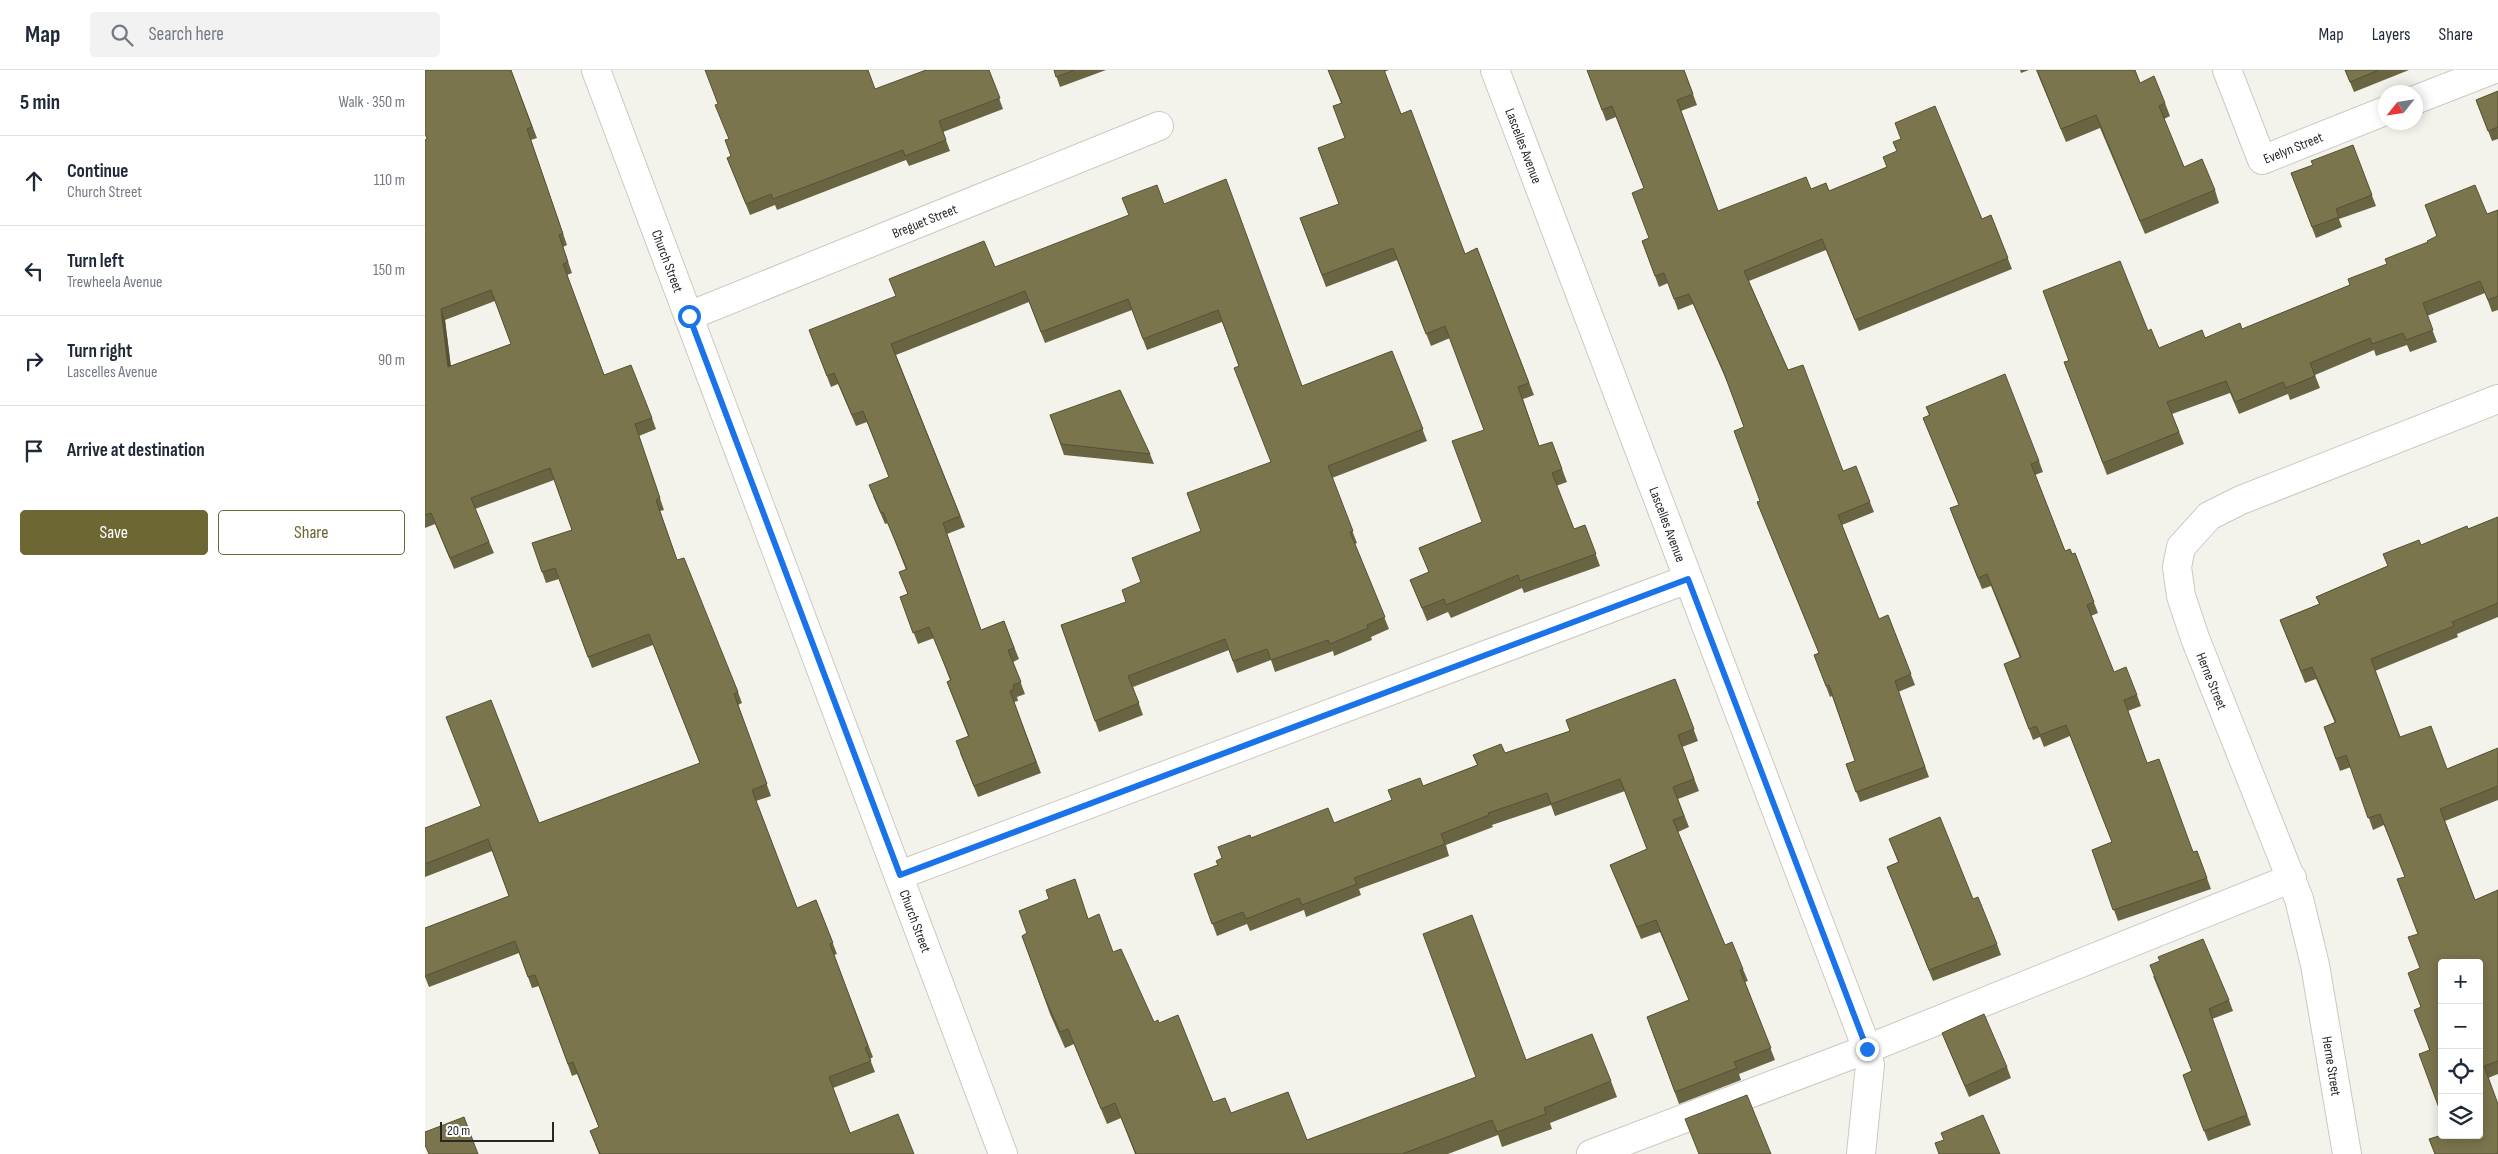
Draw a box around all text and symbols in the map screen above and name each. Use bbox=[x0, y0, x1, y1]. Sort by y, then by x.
search box bbox=[90, 12, 440, 57]
text: Map bbox=[25, 20, 60, 49]
icon: search bbox=[108, 21, 136, 49]
text: Search here bbox=[148, 23, 224, 46]
text: Map bbox=[2319, 24, 2344, 45]
text: Layers bbox=[2372, 24, 2411, 45]
text: Share bbox=[2439, 24, 2473, 45]
north arrow bbox=[2378, 85, 2423, 130]
text: 5 min bbox=[20, 90, 60, 115]
text: Walk · 350 m bbox=[338, 93, 405, 112]
street label: Lascelles Avenue bbox=[1501, 106, 1545, 186]
street label: Evelyn Street bbox=[2261, 129, 2325, 168]
text: Continue bbox=[67, 160, 128, 183]
icon: ahead bbox=[20, 167, 48, 195]
text: 110 m bbox=[374, 171, 405, 190]
text: Church Street bbox=[67, 183, 142, 202]
street label: Breguet Street bbox=[890, 200, 960, 242]
street label: Church Street bbox=[648, 227, 687, 295]
text: Turn left bbox=[67, 250, 124, 273]
icon: left bbox=[20, 257, 48, 285]
text: 150 m bbox=[373, 261, 405, 280]
text: Trewheela Avenue bbox=[67, 273, 163, 292]
route start bbox=[678, 305, 701, 328]
text: Turn right bbox=[67, 340, 132, 363]
icon: right bbox=[20, 347, 48, 375]
text: 90 m bbox=[378, 351, 405, 370]
text: Lascelles Avenue bbox=[67, 363, 157, 382]
icon: arrive bbox=[20, 437, 48, 465]
text: Arrive at destination bbox=[67, 439, 205, 462]
street label: Lascelles Avenue bbox=[1645, 484, 1689, 565]
button: Save bbox=[20, 510, 208, 555]
button: Share bbox=[218, 510, 405, 555]
street label: Herne Street bbox=[2192, 650, 2231, 712]
street label: Church Street bbox=[896, 887, 935, 955]
map controls bbox=[2438, 959, 2483, 1139]
button: + bbox=[2438, 959, 2483, 1004]
button: − bbox=[2438, 1004, 2483, 1049]
street label: Herne Street bbox=[2318, 1035, 2345, 1097]
route end bbox=[1856, 1038, 1879, 1061]
button: locate bbox=[2438, 1049, 2483, 1094]
button: layers bbox=[2438, 1094, 2483, 1139]
scale bar bbox=[440, 1119, 554, 1142]
text: 20 m bbox=[447, 1122, 470, 1139]

